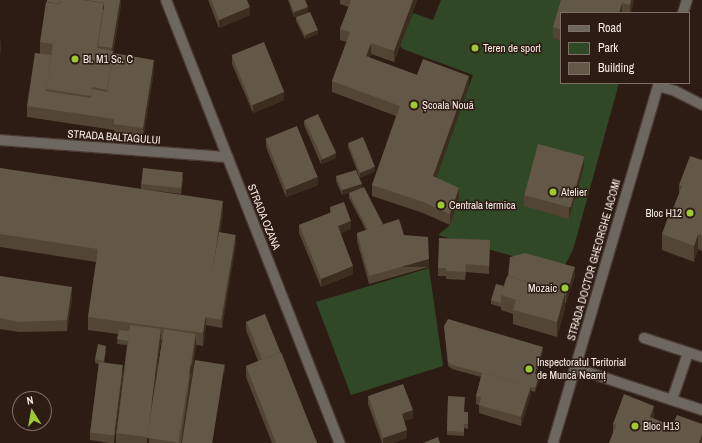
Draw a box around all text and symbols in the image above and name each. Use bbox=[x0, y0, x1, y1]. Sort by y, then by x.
legend bbox=[560, 12, 690, 84]
text: Road bbox=[598, 20, 622, 36]
text: Park bbox=[598, 40, 618, 56]
place label: Teren de sport bbox=[483, 41, 541, 55]
marker: Teren de sport bbox=[470, 43, 480, 53]
place label: Bl. M1 Sc. C bbox=[83, 52, 133, 66]
marker: Bl. M1 Sc. C bbox=[70, 54, 80, 64]
text: Building bbox=[598, 60, 634, 76]
place label: Școala Nouă bbox=[422, 98, 474, 112]
marker: Școala Nouă bbox=[409, 100, 419, 110]
street label: STRADA BALTAGULUI bbox=[67, 127, 161, 147]
street label: STRADA DOCTOR GHEORGHE IACOMI bbox=[565, 178, 623, 342]
street label: STRADA OZANA bbox=[245, 182, 283, 252]
place label: Atelier bbox=[561, 185, 587, 199]
marker: Atelier bbox=[548, 187, 558, 197]
place label: Centrala termica bbox=[449, 198, 516, 212]
marker: Centrala termica bbox=[436, 200, 446, 210]
place label: Bloc H12 bbox=[645, 206, 682, 220]
marker: Bloc H12 bbox=[685, 208, 695, 218]
place label: Mozaic bbox=[528, 281, 557, 295]
marker: Mozaic bbox=[560, 283, 570, 293]
place label: Inspectoratul Teritorial de Muncă Neamț bbox=[537, 356, 626, 382]
marker: Inspectoratul Teritorial de Muncă Neamț bbox=[524, 364, 534, 374]
north arrow bbox=[12, 391, 52, 431]
text: N bbox=[25, 393, 34, 408]
place label: Bloc H13 bbox=[643, 419, 680, 433]
marker: Bloc H13 bbox=[630, 421, 640, 431]

